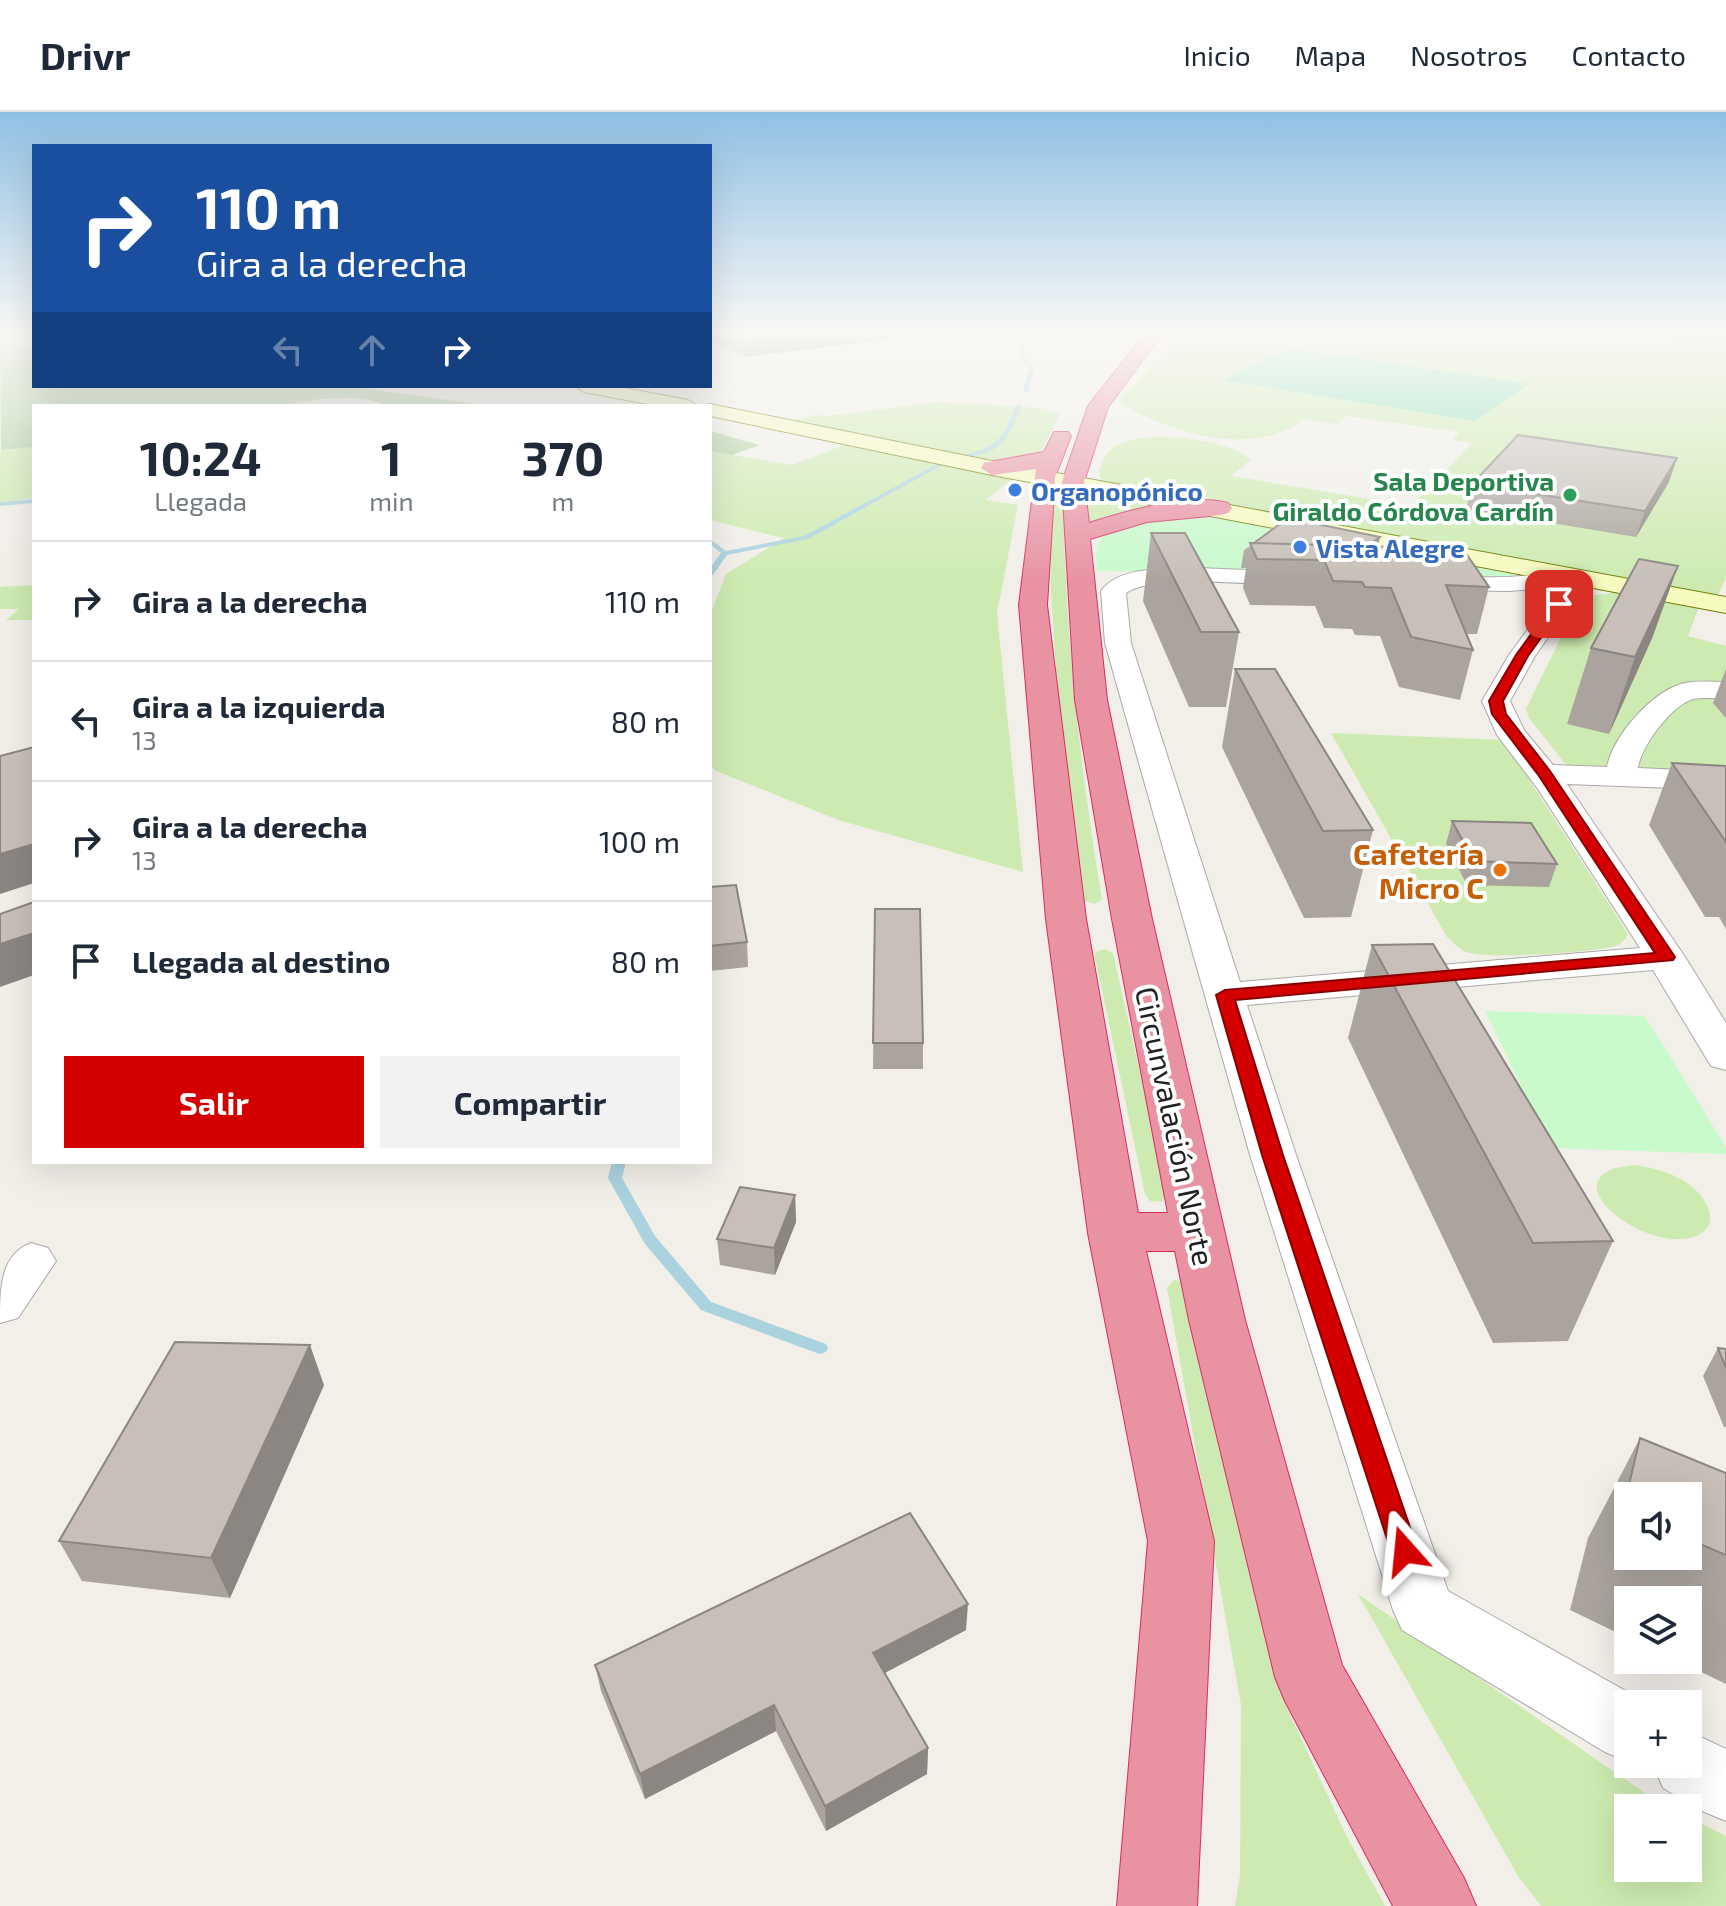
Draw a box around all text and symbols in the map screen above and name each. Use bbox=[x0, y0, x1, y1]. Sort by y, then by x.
text: Drivr bbox=[40, 32, 130, 78]
text: Inicio bbox=[1184, 38, 1251, 72]
text: Mapa bbox=[1295, 38, 1366, 72]
text: Nosotros bbox=[1410, 38, 1528, 72]
text: Contacto bbox=[1572, 38, 1686, 72]
text: 110 m bbox=[196, 173, 341, 240]
icon: right bbox=[64, 176, 168, 280]
text: Gira a la derecha bbox=[196, 241, 468, 284]
icon: left bbox=[266, 328, 310, 372]
icon: ahead bbox=[350, 328, 394, 372]
icon: right bbox=[434, 328, 478, 372]
text: 10:24 bbox=[140, 428, 262, 486]
text: 1 bbox=[381, 428, 402, 486]
text: 370 bbox=[521, 428, 604, 486]
place label: Sala Deportiva Giraldo Córdova Cardín bbox=[1273, 465, 1554, 526]
place label: Organopónico bbox=[1031, 475, 1203, 506]
marker: Organopónico bbox=[1006, 481, 1024, 499]
text: Llegada bbox=[154, 485, 247, 516]
text: min bbox=[369, 485, 414, 516]
text: m bbox=[551, 485, 574, 516]
marker: Sala Deportiva Giraldo Córdova Cardín bbox=[1561, 486, 1579, 504]
place label: Vista Alegre bbox=[1316, 532, 1465, 563]
marker: Vista Alegre bbox=[1291, 538, 1309, 556]
pin bbox=[1525, 570, 1593, 638]
icon: right bbox=[64, 579, 108, 623]
icon: arrive bbox=[1537, 582, 1581, 626]
text: Gira a la derecha bbox=[132, 583, 368, 619]
text: 110 m bbox=[605, 583, 680, 619]
text: Gira a la izquierda bbox=[132, 688, 386, 724]
icon: left bbox=[64, 699, 108, 743]
text: 80 m bbox=[611, 703, 680, 739]
text: 13 bbox=[132, 724, 157, 755]
text: Gira a la derecha bbox=[132, 808, 368, 844]
icon: right bbox=[64, 819, 108, 863]
text: 100 m bbox=[599, 823, 680, 859]
place label: Cafetería Micro C bbox=[1353, 835, 1484, 905]
text: 13 bbox=[132, 844, 157, 875]
marker: Cafetería Micro C bbox=[1491, 861, 1509, 879]
icon: arrive bbox=[64, 939, 108, 983]
text: Llegada al destino bbox=[132, 943, 391, 979]
text: 80 m bbox=[611, 943, 680, 979]
street label: Circunvalación Norte bbox=[1129, 983, 1223, 1269]
button: Salir bbox=[64, 1056, 364, 1148]
button: Compartir bbox=[380, 1056, 680, 1148]
map controls bbox=[1614, 1482, 1702, 1882]
button: sound bbox=[1614, 1482, 1702, 1570]
position arrow bbox=[1363, 1509, 1447, 1593]
button: layers bbox=[1614, 1586, 1702, 1674]
button: + bbox=[1614, 1690, 1702, 1778]
button: − bbox=[1614, 1794, 1702, 1882]

